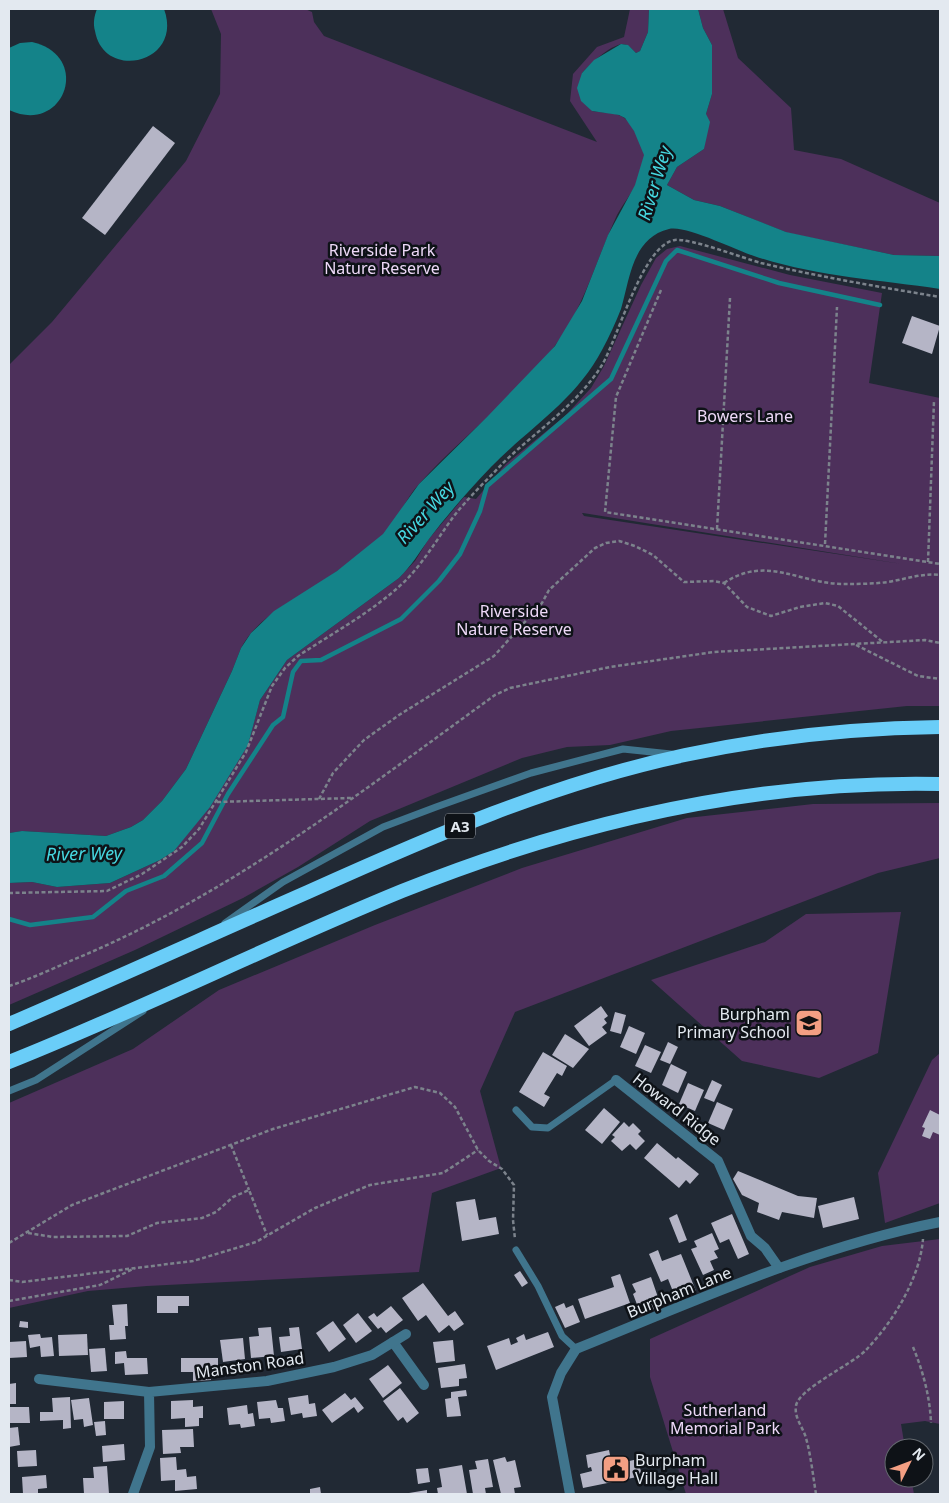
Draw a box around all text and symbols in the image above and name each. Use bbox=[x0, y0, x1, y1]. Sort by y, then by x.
water label: River Wey bbox=[631, 142, 677, 223]
park label: Riverside Park Nature Reserve bbox=[324, 239, 440, 279]
park label: Bowers Lane bbox=[697, 405, 793, 427]
water label: River Wey bbox=[391, 474, 461, 548]
park label: Riverside Nature Reserve bbox=[456, 600, 572, 640]
road number: A3 bbox=[445, 814, 475, 838]
water label: River Wey bbox=[46, 840, 124, 866]
place label: Burpham Primary School bbox=[677, 1003, 790, 1043]
school or university icon: Burpham Primary School bbox=[794, 1008, 824, 1038]
street label: Howard Ridge bbox=[629, 1068, 725, 1150]
street label: Burpham Lane bbox=[623, 1261, 735, 1323]
street label: Manston Road bbox=[194, 1347, 306, 1383]
park label: Sutherland Memorial Park bbox=[670, 1399, 780, 1439]
north arrow bbox=[884, 1438, 934, 1488]
text: N bbox=[908, 1443, 930, 1465]
place label: Burpham Village Hall bbox=[635, 1449, 718, 1489]
public building icon: Burpham Village Hall bbox=[601, 1454, 631, 1484]

